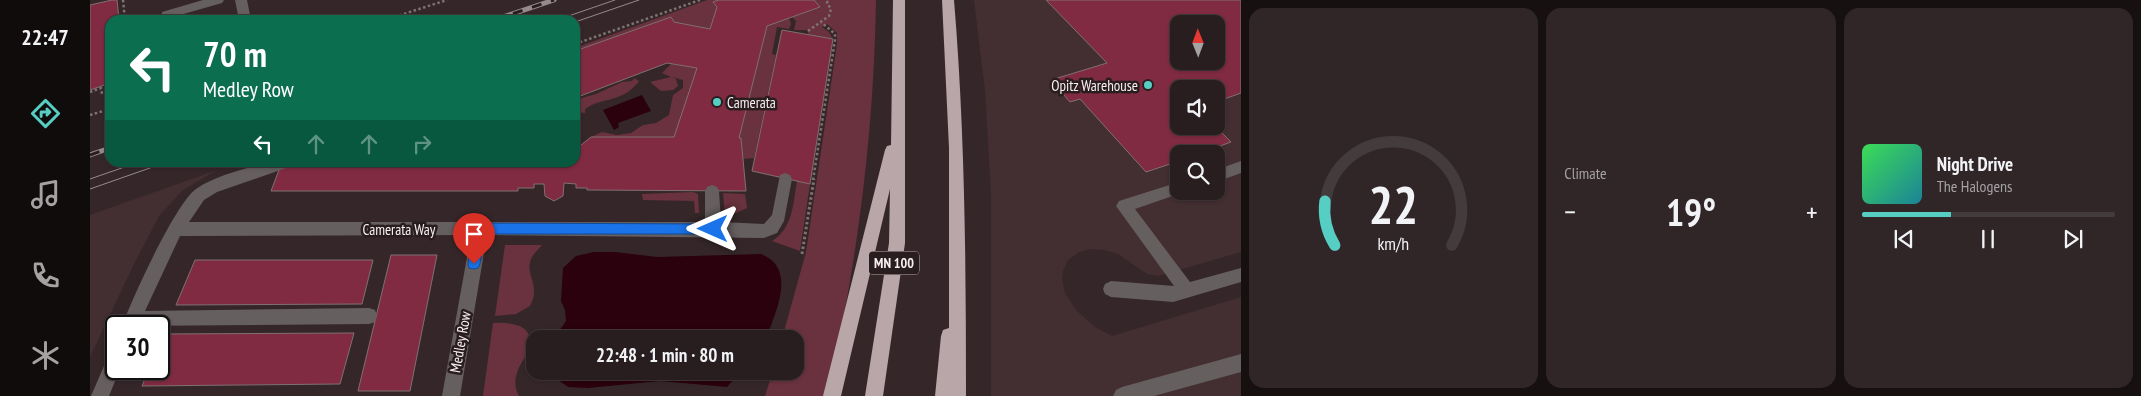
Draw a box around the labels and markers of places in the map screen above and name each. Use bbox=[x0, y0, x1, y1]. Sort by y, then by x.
place label: Opitz Warehouse bbox=[1051, 76, 1138, 95]
marker: Opitz Warehouse bbox=[1142, 79, 1154, 91]
place label: Camerata bbox=[727, 93, 776, 112]
marker: Camerata bbox=[711, 96, 723, 108]
pin bbox=[453, 213, 495, 264]

